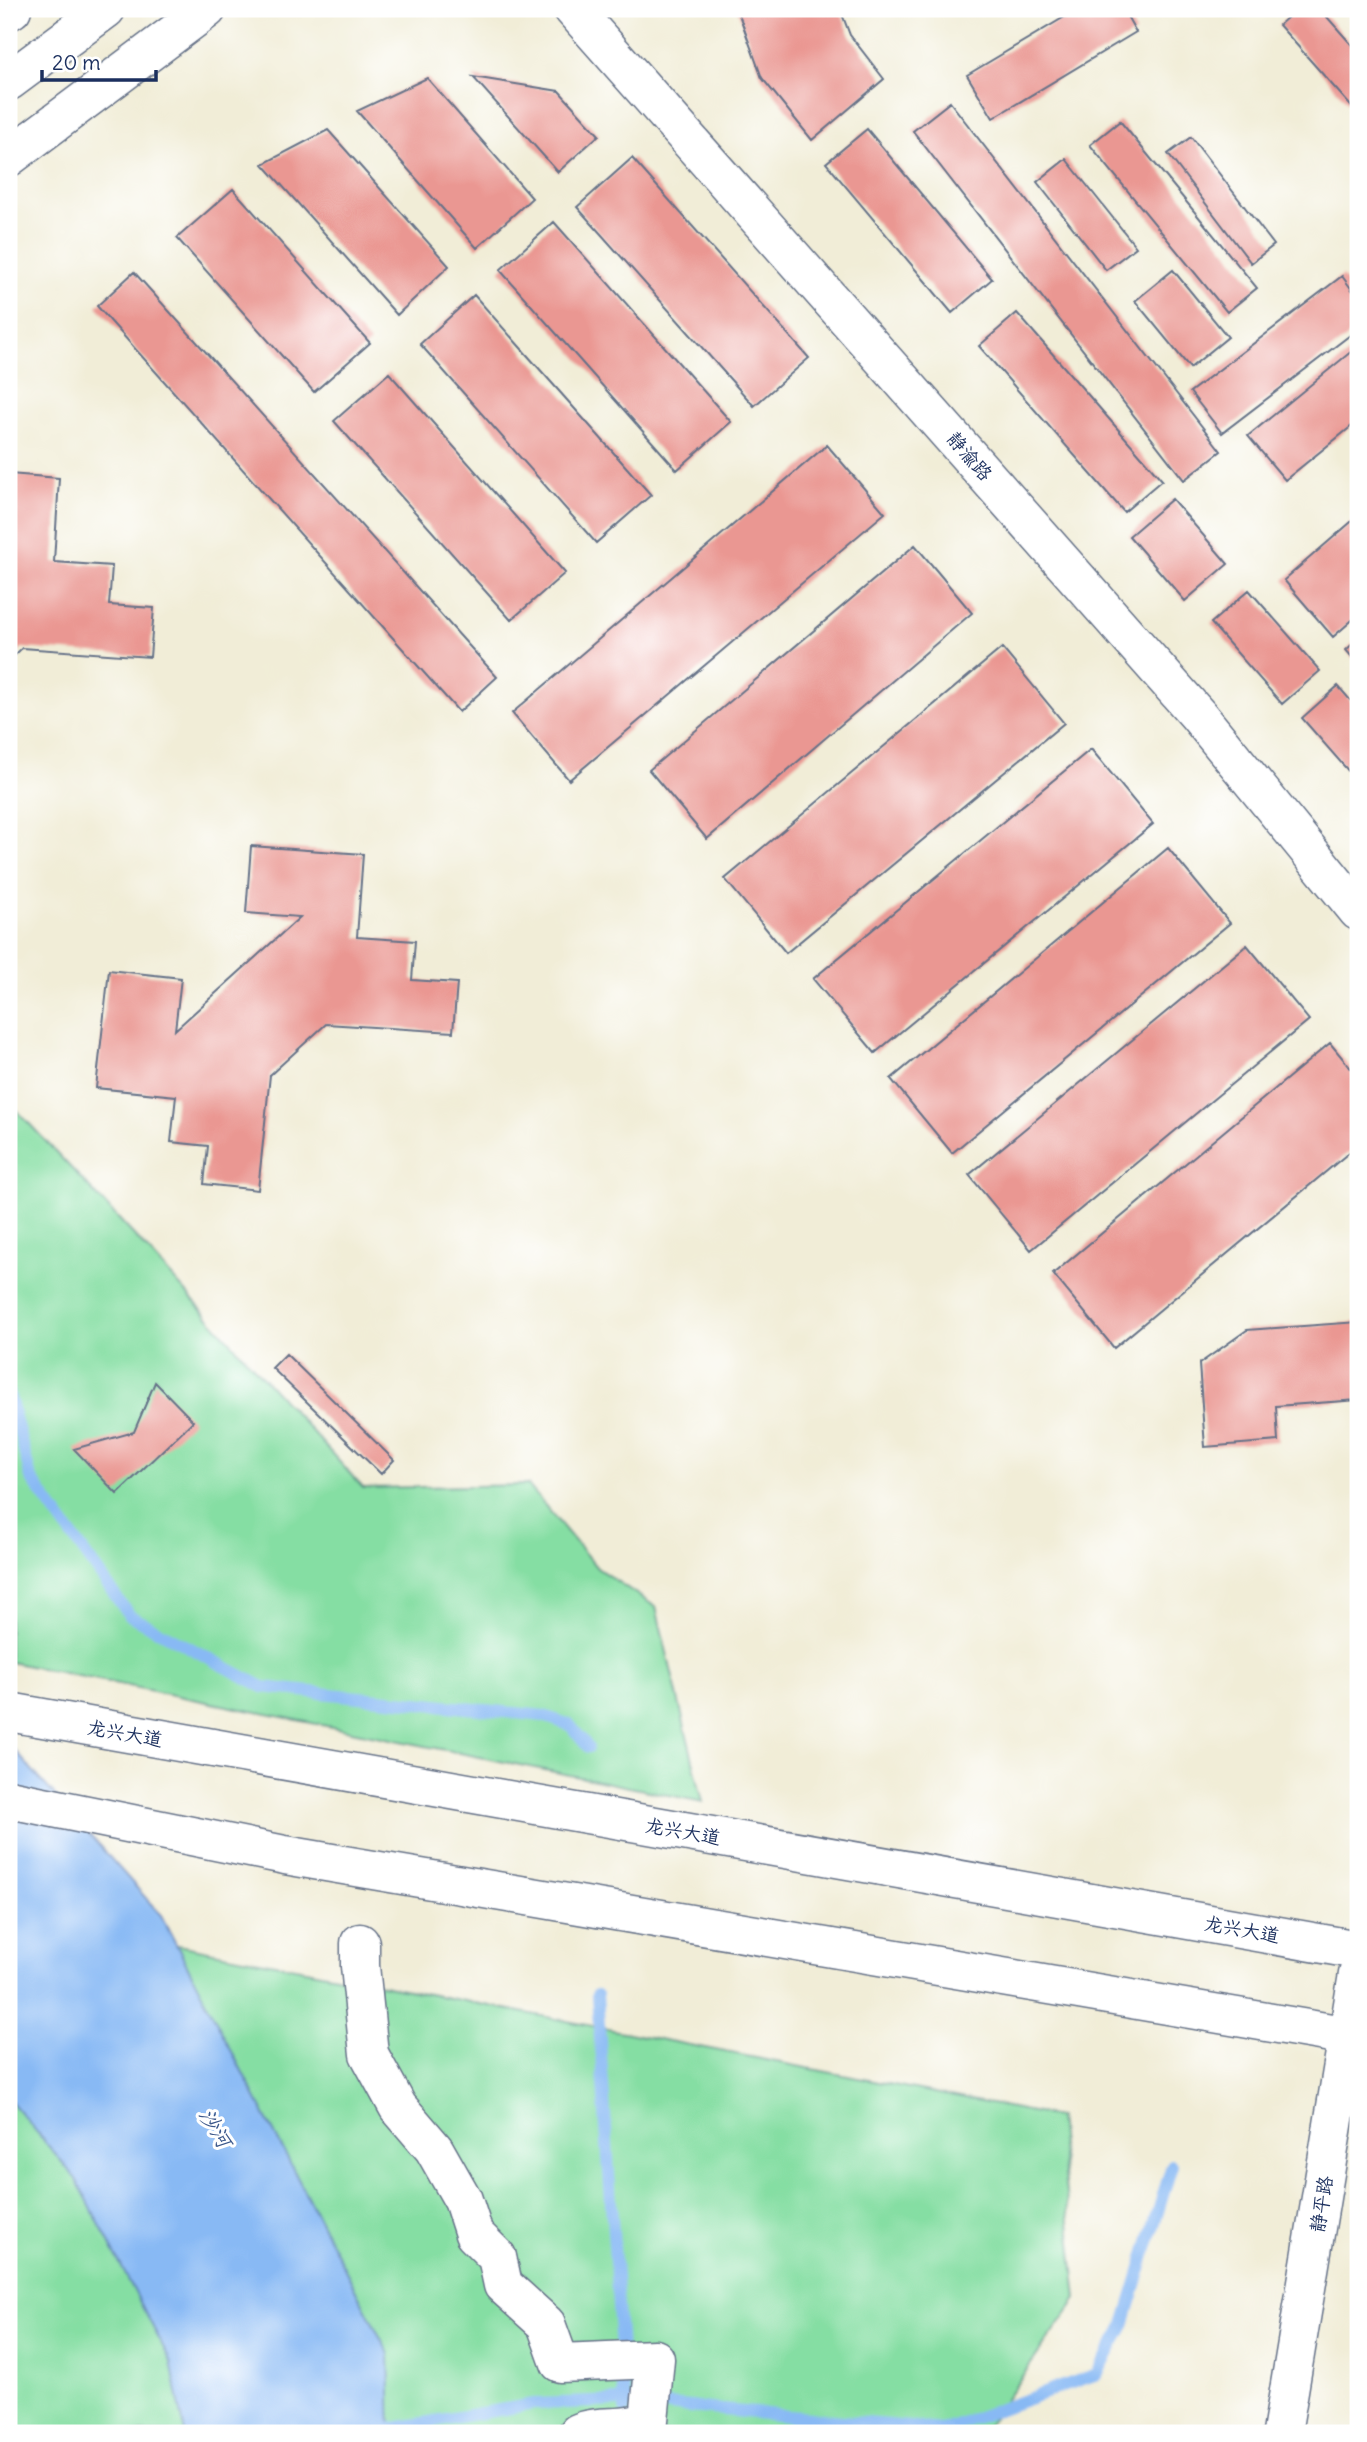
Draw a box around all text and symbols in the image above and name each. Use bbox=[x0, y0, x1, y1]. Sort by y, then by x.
scale bar bbox=[42, 38, 156, 82]
text: 20 m bbox=[52, 49, 101, 76]
street label: 静渝路 bbox=[942, 427, 998, 485]
street label: 龙兴大道 bbox=[85, 1715, 165, 1751]
street label: 龙兴大道 bbox=[643, 1813, 723, 1849]
street label: 龙兴大道 bbox=[1202, 1911, 1282, 1947]
water label: 沙河 bbox=[193, 2103, 240, 2155]
street label: 静平路 bbox=[1305, 2174, 1337, 2234]

